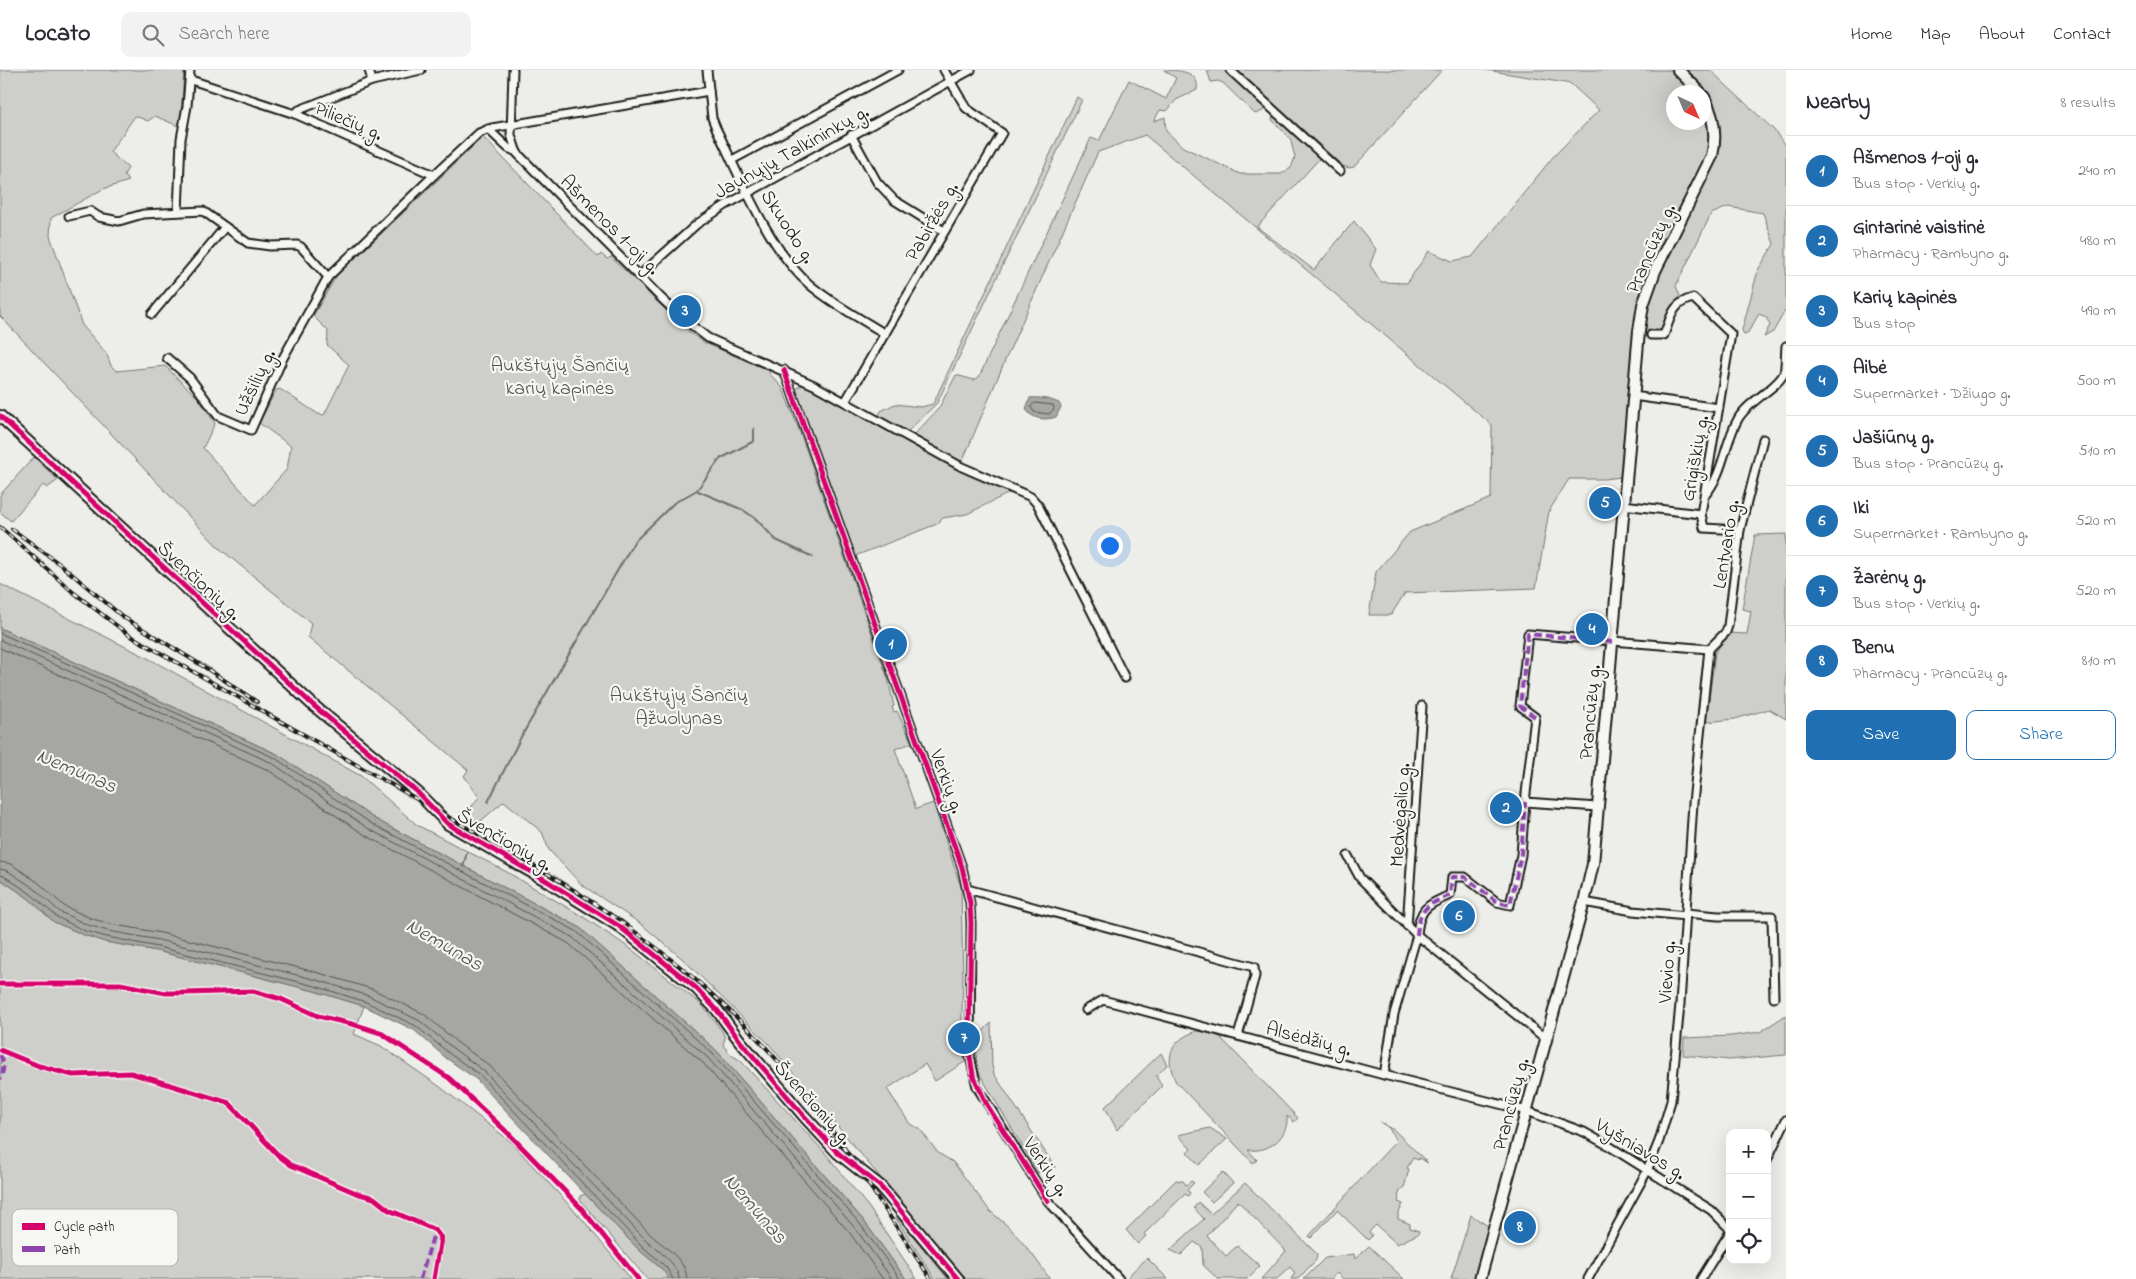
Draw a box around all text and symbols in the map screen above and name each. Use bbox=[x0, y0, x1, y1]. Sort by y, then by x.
search box bbox=[121, 12, 471, 57]
text: Locato bbox=[25, 17, 91, 52]
icon: search bbox=[139, 21, 167, 49]
text: Search here bbox=[179, 21, 270, 48]
text: Home bbox=[1851, 22, 1892, 48]
text: Map bbox=[1920, 22, 1951, 48]
text: About bbox=[1979, 22, 2025, 48]
text: Contact bbox=[2053, 22, 2111, 48]
north arrow bbox=[1666, 85, 1711, 130]
text: Nearby bbox=[1806, 88, 1870, 118]
text: 8 results bbox=[2060, 91, 2116, 115]
street label: Piliečių g. bbox=[309, 95, 387, 151]
street label: Jaunųjų Talkininkų g. bbox=[709, 99, 875, 209]
text: Ašmenos 1-oji g. bbox=[1853, 145, 1978, 172]
text: 1 bbox=[1819, 159, 1825, 183]
text: 240 m bbox=[2078, 159, 2116, 183]
street label: Ašmenos 1-oji g. bbox=[552, 169, 666, 283]
text: Bus stop · Verkių g. bbox=[1853, 172, 1980, 196]
street label: Pabiržės g. bbox=[899, 177, 968, 268]
street label: Skuodo g. bbox=[751, 185, 822, 271]
street label: Prancūzų g. bbox=[1620, 200, 1686, 299]
text: Gintarinė vaistinė bbox=[1853, 215, 1985, 242]
text: 2 bbox=[1818, 229, 1826, 253]
text: 480 m bbox=[2080, 229, 2116, 253]
text: Pharmacy · Rambyno g. bbox=[1853, 242, 2009, 266]
text: Karių kapinės bbox=[1853, 285, 1957, 312]
pin: 3 bbox=[669, 292, 701, 330]
text: 3 bbox=[1819, 299, 1825, 323]
text: 490 m bbox=[2081, 299, 2116, 323]
text: Bus stop bbox=[1853, 312, 1916, 336]
street label: Užšilių g. bbox=[228, 345, 286, 422]
park label: Aukštųjų Šančių karių kapinės bbox=[491, 352, 630, 404]
text: Aibė bbox=[1853, 355, 1887, 382]
text: 4 bbox=[1819, 369, 1825, 393]
text: 500 m bbox=[2077, 369, 2116, 393]
text: Supermarket · Džiugo g. bbox=[1853, 382, 2011, 406]
street label: Grigiškių g. bbox=[1675, 413, 1719, 504]
text: Jašiūnų g. bbox=[1853, 425, 1934, 452]
text: 5 bbox=[1817, 439, 1827, 463]
text: 510 m bbox=[2078, 439, 2116, 463]
text: Bus stop · Prancūzų g. bbox=[1853, 452, 2003, 476]
pin: 5 bbox=[1589, 484, 1621, 522]
text: Iki bbox=[1853, 495, 1869, 522]
street label: Lentvario g. bbox=[1706, 498, 1750, 591]
text: 6 bbox=[1818, 509, 1826, 533]
text: 520 m bbox=[2076, 509, 2116, 533]
text: Supermarket · Rambyno g. bbox=[1853, 522, 2028, 546]
your location bbox=[1097, 533, 1123, 559]
street label: Švenčionių g. bbox=[149, 535, 247, 629]
text: Žarėnų g. bbox=[1853, 565, 1926, 592]
text: 7 bbox=[1819, 579, 1825, 603]
text: 520 m bbox=[2076, 579, 2116, 603]
text: Bus stop · Verkių g. bbox=[1853, 592, 1980, 616]
pin: 4 bbox=[1576, 610, 1608, 648]
pin: 1 bbox=[875, 625, 907, 663]
text: Benu bbox=[1853, 635, 1894, 662]
text: 8 bbox=[1819, 649, 1825, 673]
text: 810 m bbox=[2082, 649, 2116, 673]
text: Pharmacy · Prancūzų g. bbox=[1853, 662, 2007, 686]
street label: Prancūzų g. bbox=[1573, 663, 1611, 761]
park label: Aukštųjų Šančių Ąžuolynas bbox=[610, 682, 749, 734]
button: Save bbox=[1806, 710, 1956, 760]
button: Share bbox=[1966, 710, 2116, 760]
water label: Nemunas bbox=[32, 742, 121, 802]
street label: Verkių g. bbox=[919, 745, 971, 818]
street label: Medvėgalio g. bbox=[1383, 762, 1421, 868]
pin: 2 bbox=[1490, 789, 1522, 827]
street label: Švenčionių g. bbox=[450, 802, 557, 881]
pin: 6 bbox=[1443, 897, 1475, 935]
water label: Nemunas bbox=[400, 912, 488, 980]
street label: Vievio g. bbox=[1652, 940, 1686, 1006]
street label: Alsėdžių g. bbox=[1262, 1015, 1354, 1067]
pin: 7 bbox=[948, 1019, 980, 1057]
street label: Švenčionių g. bbox=[765, 1055, 858, 1153]
street label: Prancūzų g. bbox=[1486, 1055, 1540, 1155]
street label: Vyšniavos g. bbox=[1587, 1111, 1691, 1190]
map controls bbox=[1726, 1129, 1771, 1264]
button: + bbox=[1726, 1129, 1771, 1174]
street label: Verkių g. bbox=[1013, 1131, 1076, 1204]
water label: Nemunas bbox=[716, 1168, 794, 1251]
button: − bbox=[1726, 1174, 1771, 1219]
pin: 8 bbox=[1504, 1208, 1536, 1246]
legend bbox=[12, 1209, 178, 1266]
text: Cycle path bbox=[54, 1217, 115, 1239]
button: locate bbox=[1726, 1219, 1771, 1264]
text: Path bbox=[54, 1240, 80, 1261]

